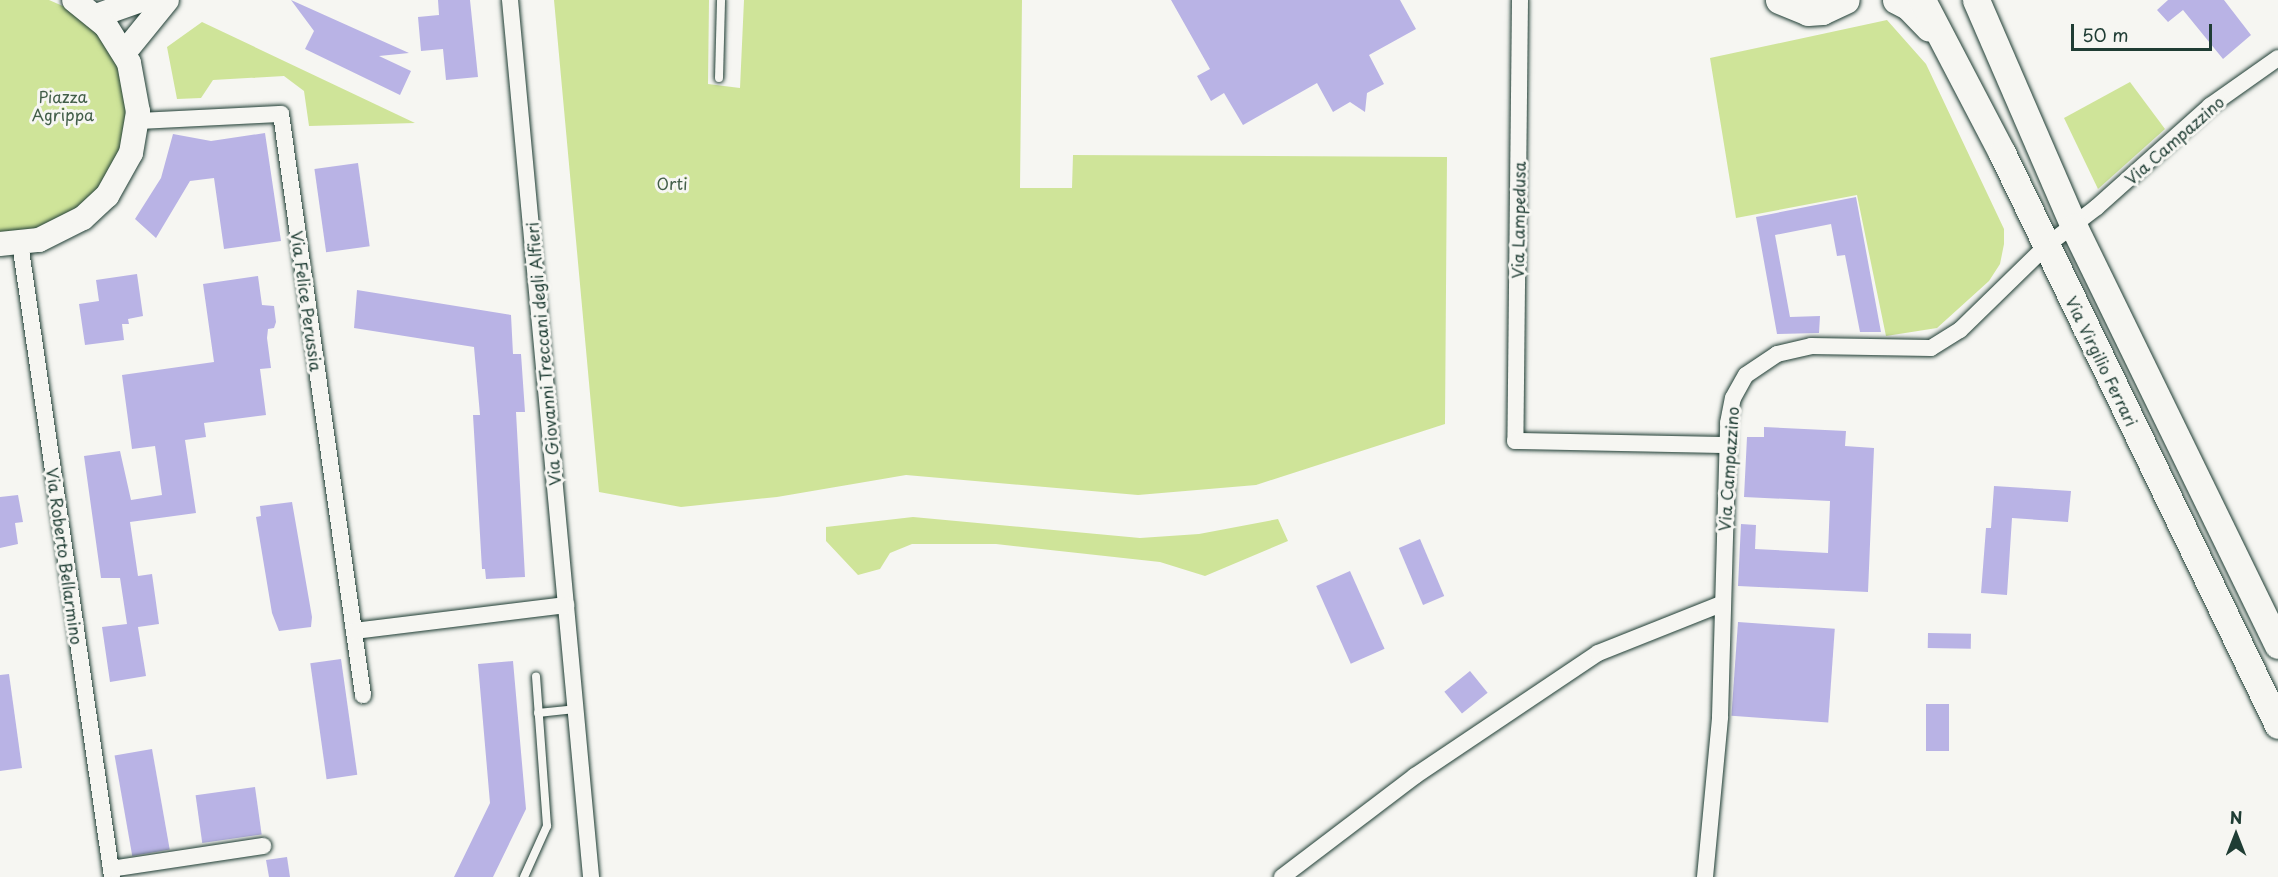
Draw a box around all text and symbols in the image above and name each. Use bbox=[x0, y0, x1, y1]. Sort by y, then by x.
scale bar bbox=[2074, 12, 2215, 50]
text: 50 m bbox=[2082, 21, 2129, 48]
park label: Piazza Agrippa bbox=[32, 86, 94, 124]
street label: Via Campazzino bbox=[2121, 92, 2227, 188]
street label: Via Lampedusa bbox=[1507, 161, 1529, 279]
park label: Orti bbox=[656, 173, 688, 193]
street label: Via Giovanni Treccani degli Alfieri bbox=[522, 221, 564, 487]
street label: Via Felice Perussia bbox=[288, 229, 326, 373]
street label: Via Virgilio Ferrari bbox=[2062, 293, 2142, 429]
street label: Via Campazzino bbox=[1714, 406, 1742, 532]
street label: Via Roberto Bellarmino bbox=[43, 466, 87, 646]
north arrow bbox=[2206, 805, 2266, 865]
text: N bbox=[2230, 805, 2242, 829]

